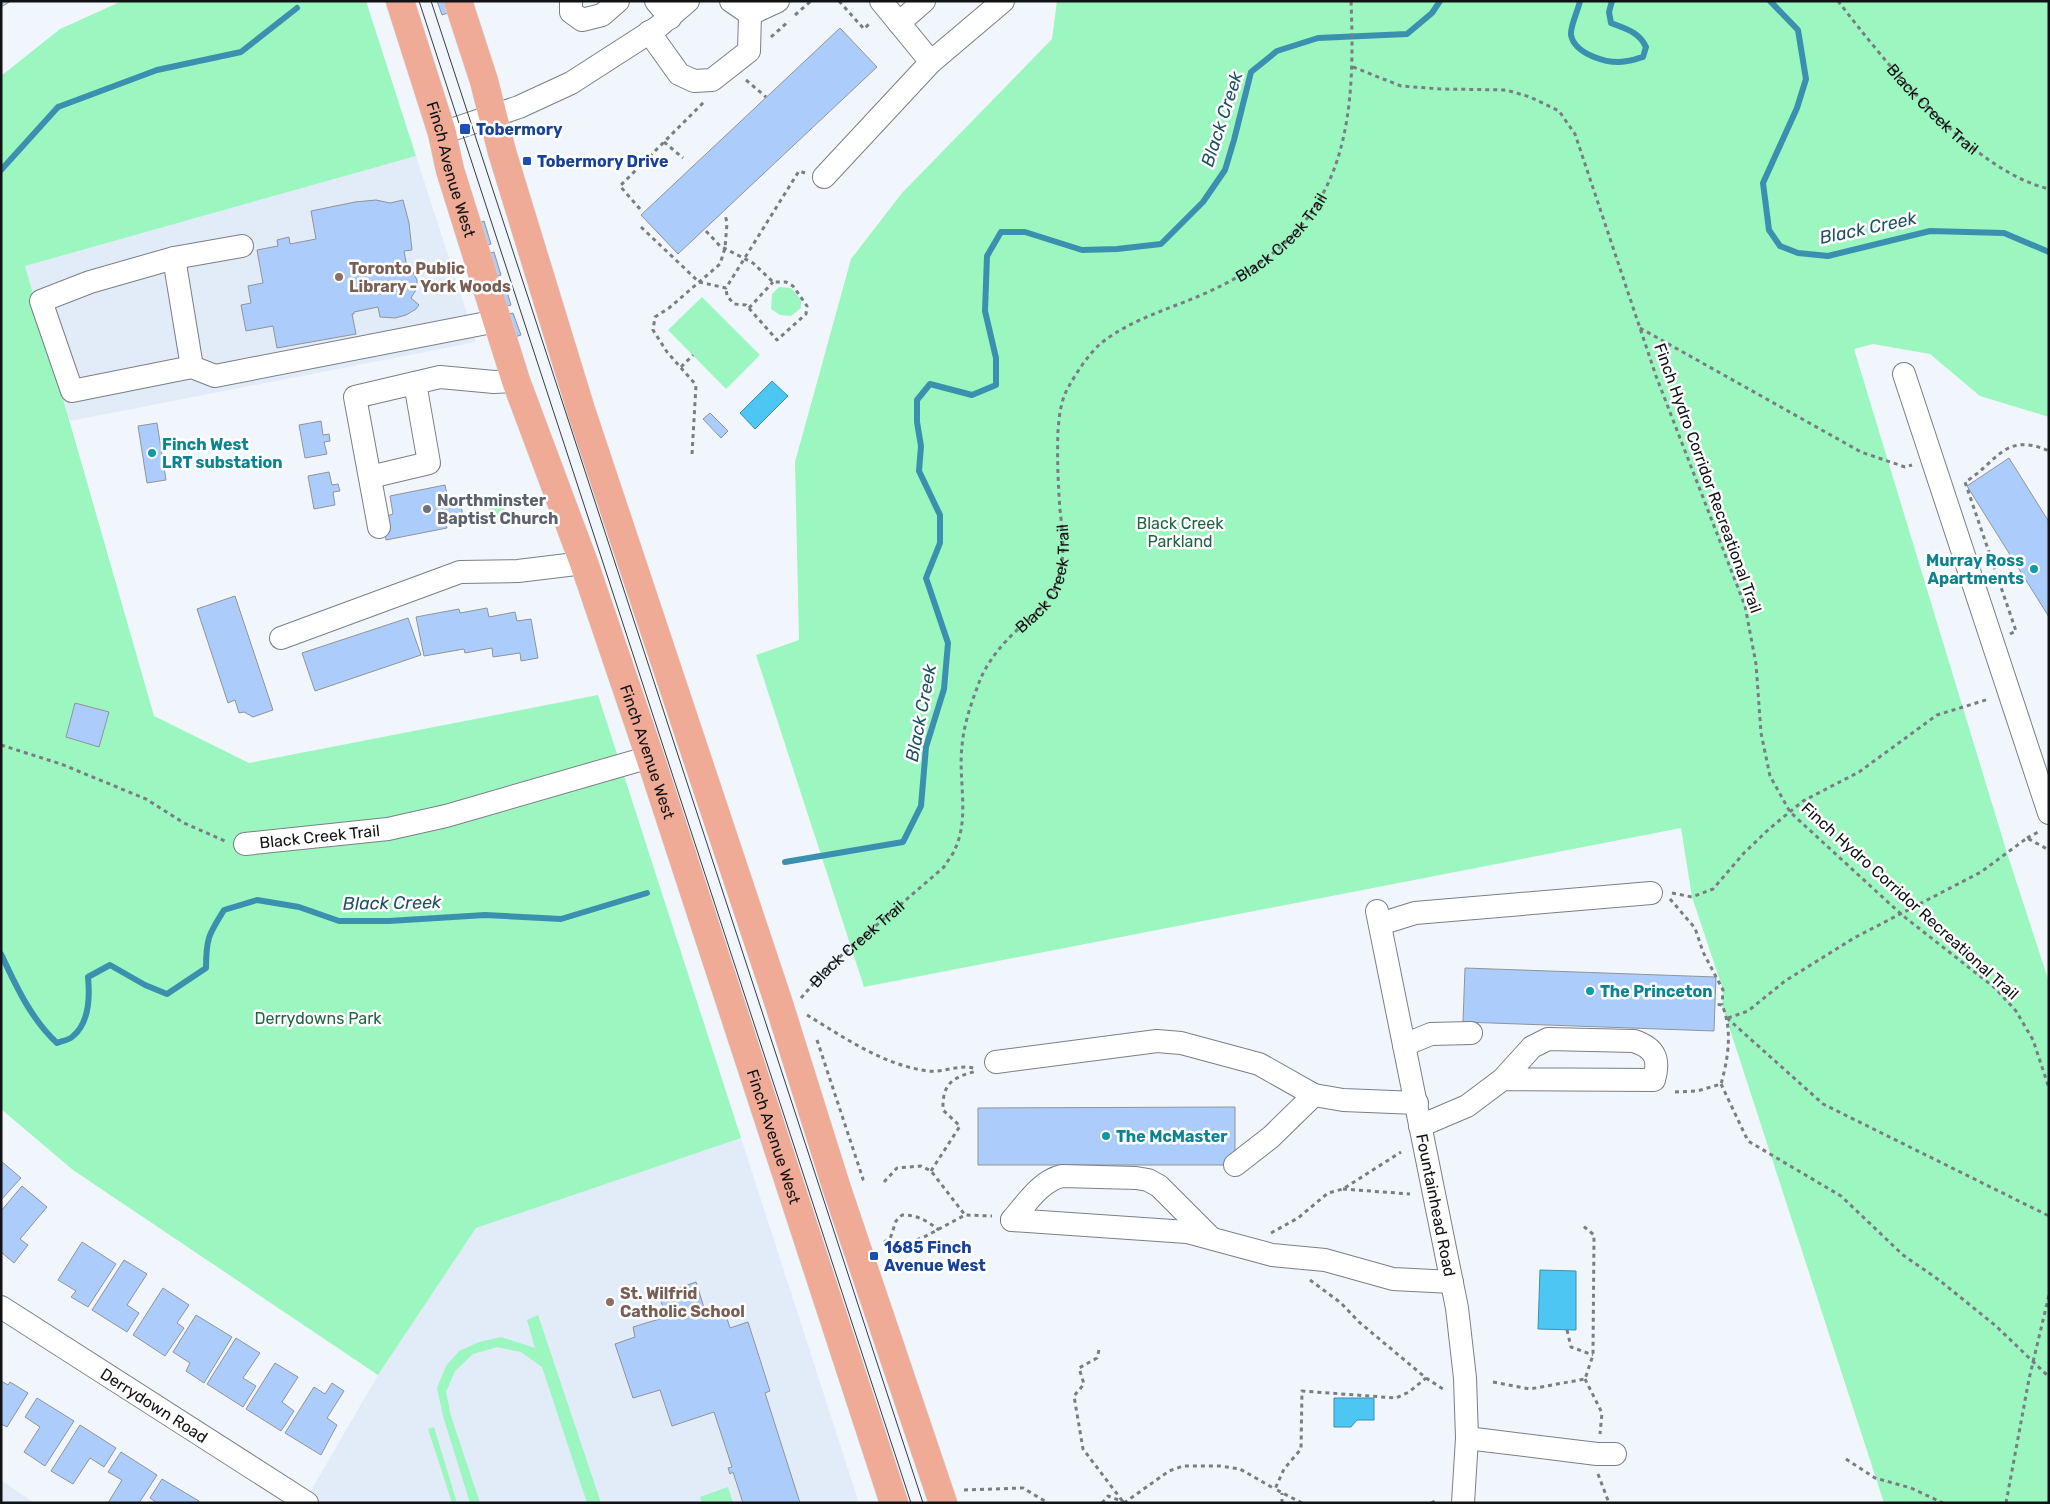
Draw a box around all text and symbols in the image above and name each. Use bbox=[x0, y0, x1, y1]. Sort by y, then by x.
street label: Black Creek Trail bbox=[1883, 60, 1982, 158]
water label: Black Creek bbox=[1196, 68, 1248, 169]
street label: Finch Avenue West bbox=[423, 99, 480, 240]
place label: Tobermory bbox=[476, 120, 563, 139]
marker: Tobermory bbox=[458, 122, 472, 136]
place label: Tobermory Drive bbox=[537, 152, 669, 171]
marker: Tobermory Drive bbox=[521, 155, 533, 167]
street label: Black Creek Trail bbox=[1232, 190, 1331, 286]
water label: Black Creek bbox=[1817, 207, 1919, 249]
place label: Toronto Public Library - York Woods bbox=[349, 259, 511, 296]
marker: Toronto Public Library - York Woods bbox=[333, 271, 345, 283]
street label: Finch Hydro Corridor Recreational Trail bbox=[1650, 341, 1766, 615]
place label: Finch West LRT substation bbox=[162, 435, 283, 472]
marker: Finch West LRT substation bbox=[146, 447, 158, 459]
place label: Northminster Baptist Church bbox=[437, 491, 558, 528]
marker: Northminster Baptist Church bbox=[421, 503, 433, 515]
park label: Black Creek Parkland bbox=[1136, 514, 1224, 551]
street label: Black Creek Trail bbox=[1011, 523, 1072, 637]
place label: Murray Ross Apartments bbox=[1926, 551, 2024, 588]
marker: Murray Ross Apartments bbox=[2028, 563, 2040, 575]
water label: Black Creek bbox=[901, 662, 941, 763]
street label: Finch Avenue West bbox=[617, 682, 679, 821]
street label: Finch Hydro Corridor Recreational Trail bbox=[1797, 798, 2023, 1004]
street label: Black Creek Trail bbox=[258, 820, 381, 852]
water label: Black Creek bbox=[343, 891, 442, 915]
street label: Black Creek Trail bbox=[805, 896, 908, 991]
place label: The Princeton bbox=[1600, 982, 1713, 1001]
marker: The Princeton bbox=[1584, 985, 1596, 997]
park label: Derrydowns Park bbox=[254, 1009, 382, 1028]
street label: Finch Avenue West bbox=[743, 1067, 805, 1206]
place label: The McMaster bbox=[1116, 1127, 1228, 1146]
marker: The McMaster bbox=[1100, 1130, 1112, 1142]
street label: Fountainhead Road bbox=[1413, 1132, 1460, 1278]
place label: 1685 Finch Avenue West bbox=[884, 1238, 986, 1275]
marker: 1685 Finch Avenue West bbox=[868, 1250, 880, 1262]
place label: St. Wilfrid Catholic School bbox=[620, 1284, 745, 1321]
marker: St. Wilfrid Catholic School bbox=[604, 1296, 616, 1308]
street label: Derrydown Road bbox=[97, 1364, 211, 1447]

